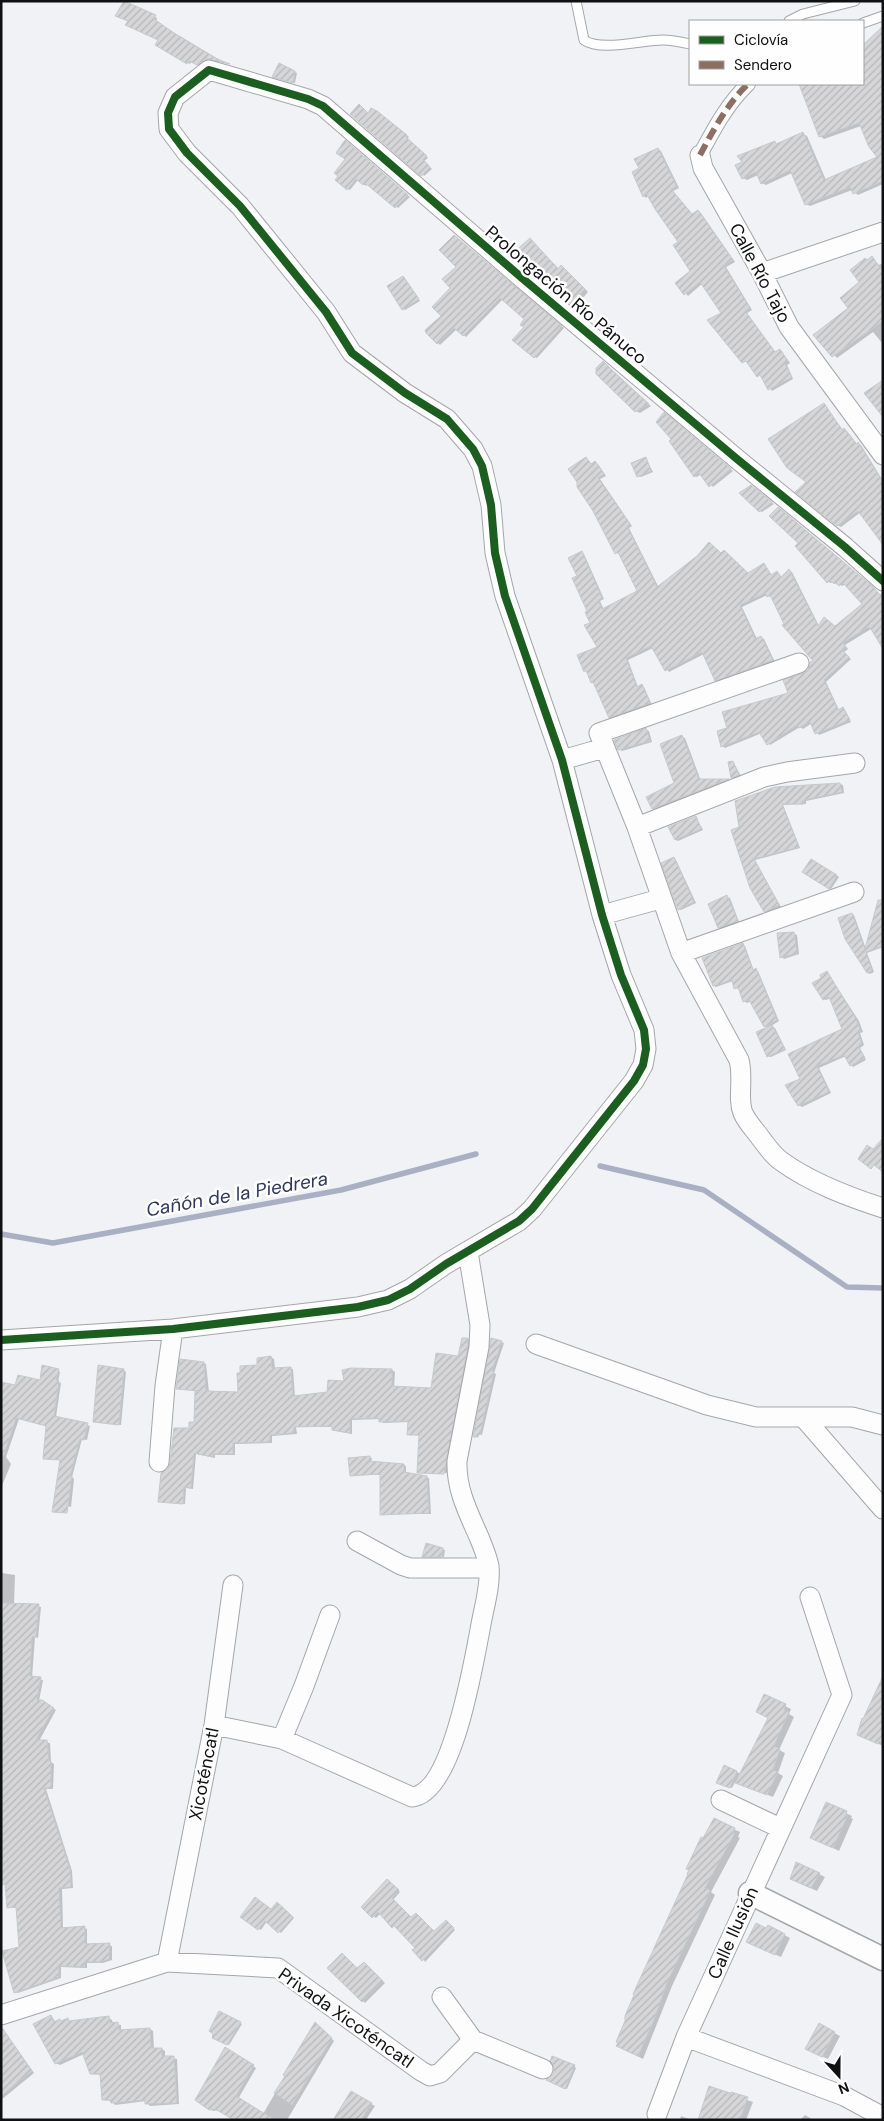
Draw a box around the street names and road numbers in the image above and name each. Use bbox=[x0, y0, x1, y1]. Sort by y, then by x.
street label: Calle Río Tajo bbox=[724, 219, 796, 327]
street label: Prolongación Río Pánuco bbox=[480, 220, 652, 370]
street label: Xicoténcatl bbox=[183, 1726, 225, 1822]
street label: Calle Ilusión bbox=[702, 1883, 764, 1983]
street label: Privada Xicoténcatl bbox=[274, 1962, 418, 2074]

